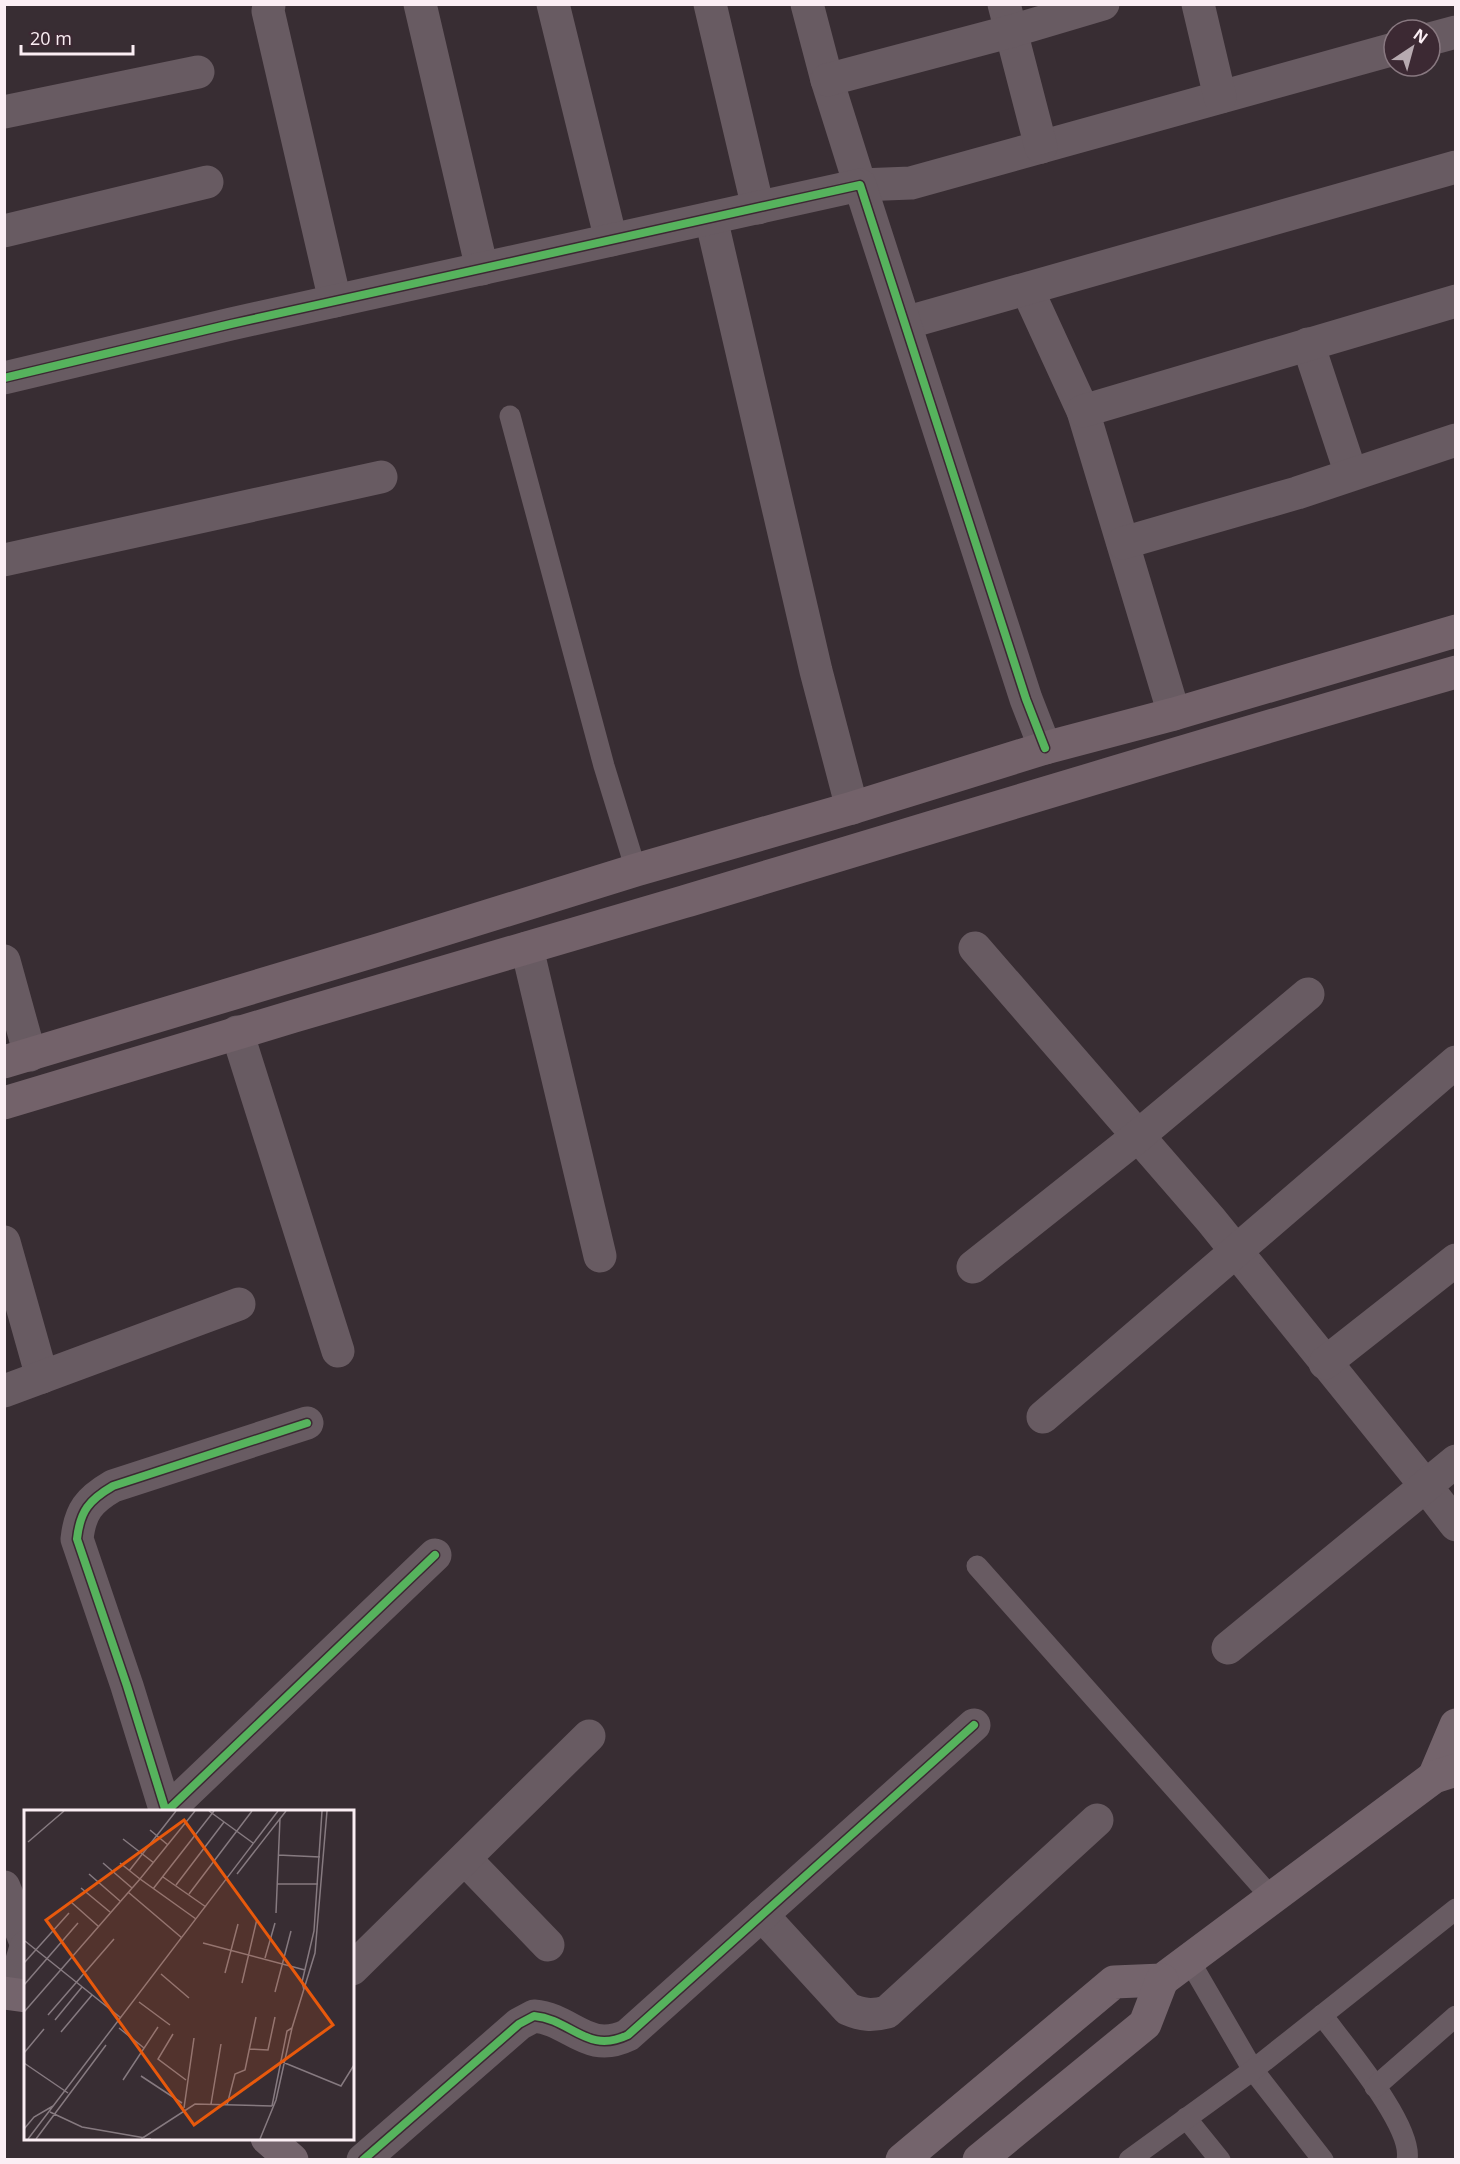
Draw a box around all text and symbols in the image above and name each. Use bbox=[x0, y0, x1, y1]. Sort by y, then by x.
scale bar bbox=[21, 18, 134, 56]
north arrow bbox=[1382, 18, 1442, 78]
text: N bbox=[1409, 23, 1433, 49]
text: 20 m bbox=[30, 26, 72, 50]
inset map bbox=[24, 1810, 354, 2140]

